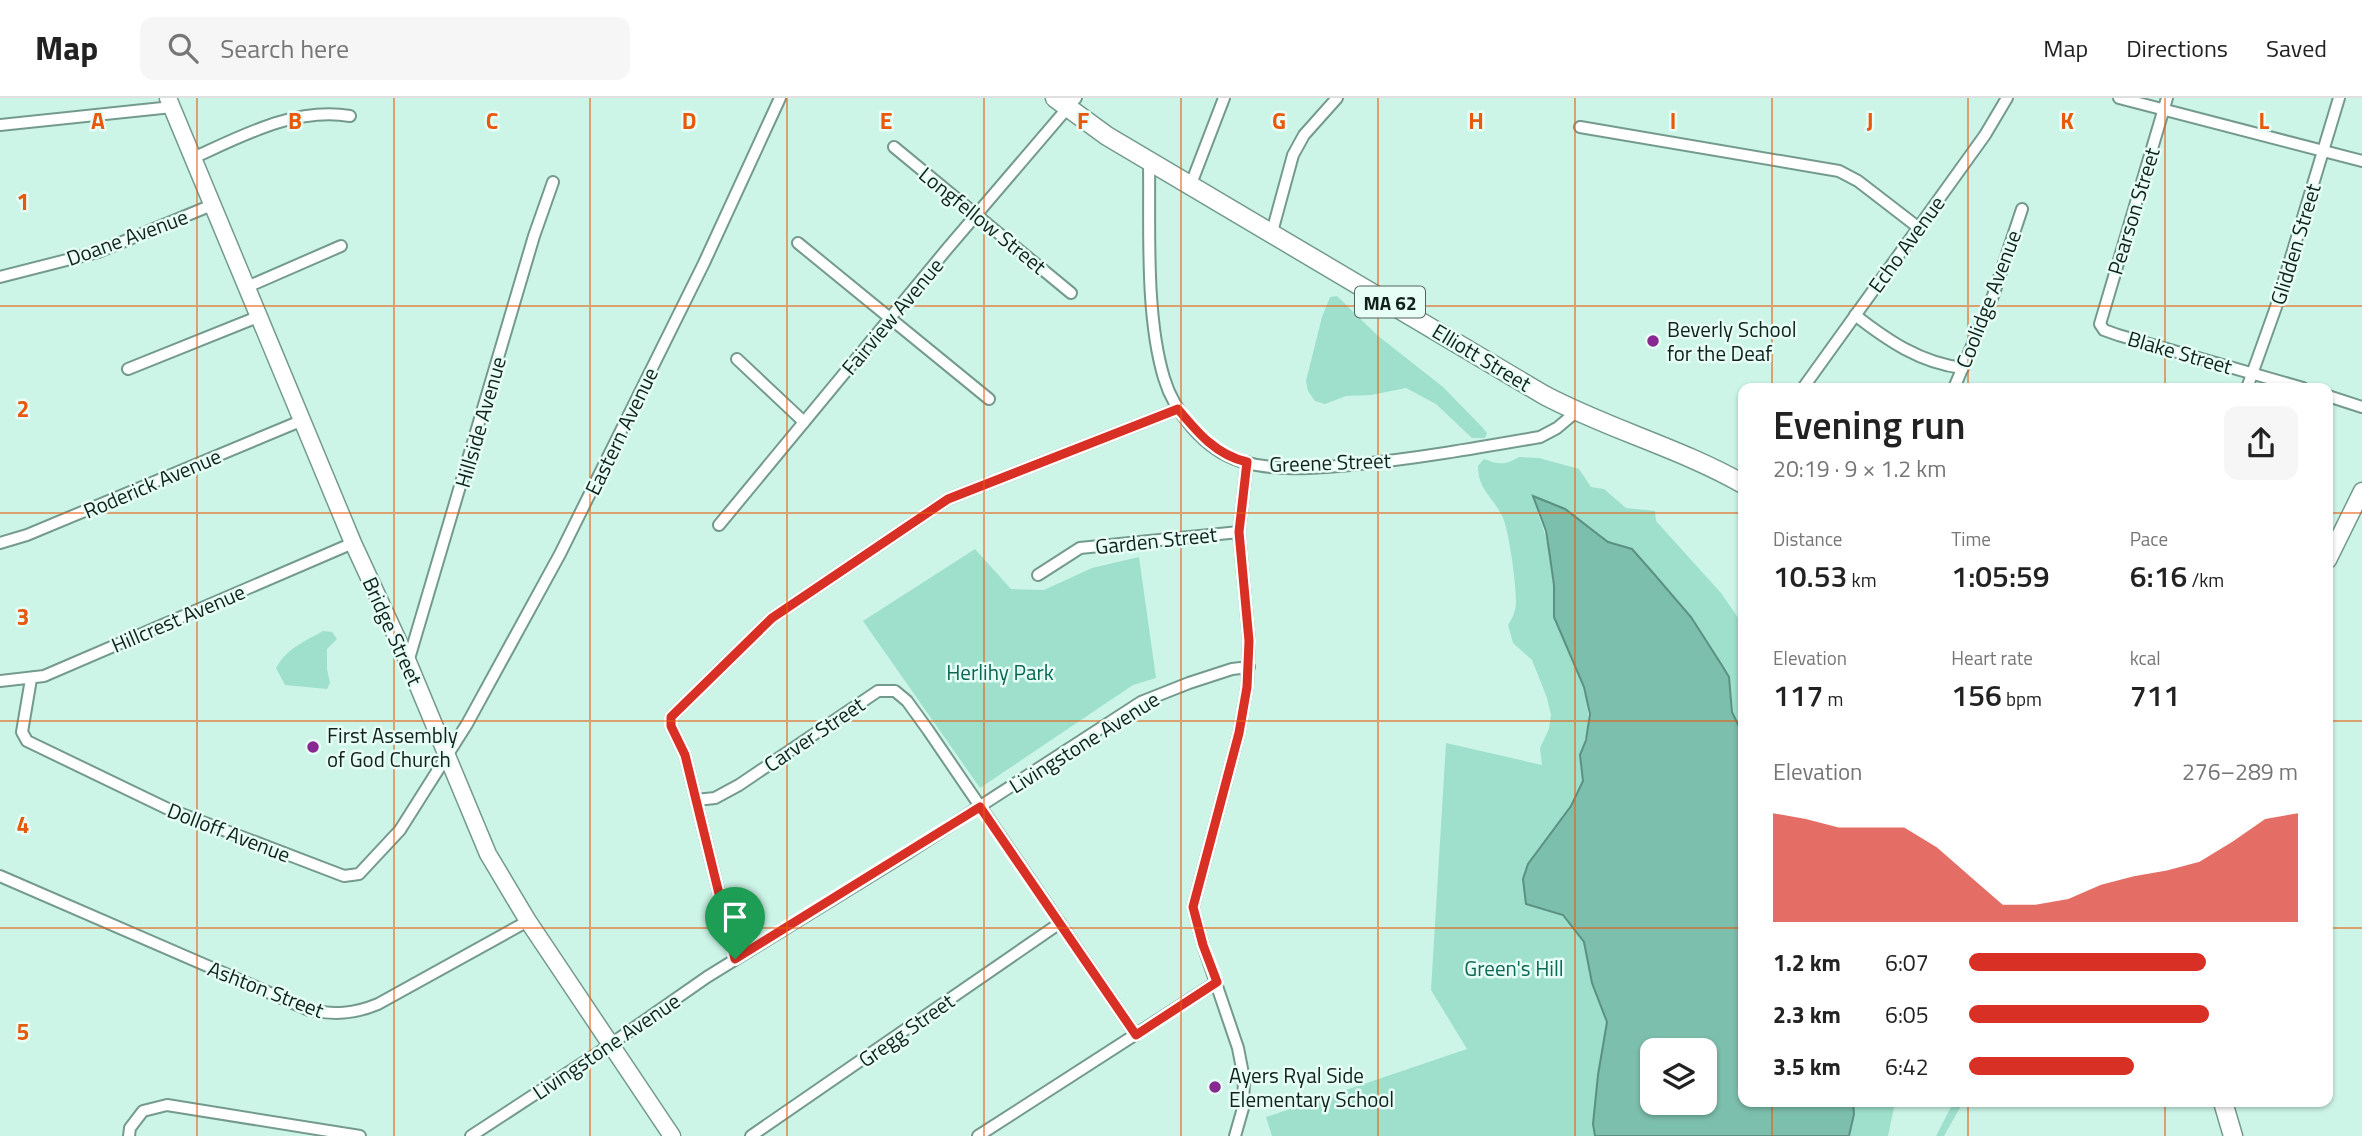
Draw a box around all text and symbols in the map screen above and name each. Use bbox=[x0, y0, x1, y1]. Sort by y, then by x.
search box bbox=[140, 17, 630, 80]
text: Map bbox=[35, 23, 98, 73]
icon: search bbox=[164, 29, 202, 67]
text: Search here bbox=[220, 29, 349, 68]
text: Map bbox=[2043, 30, 2088, 66]
text: Directions bbox=[2126, 30, 2228, 66]
text: Saved bbox=[2266, 30, 2327, 66]
text: A bbox=[91, 103, 105, 138]
text: B bbox=[288, 103, 302, 138]
text: C bbox=[486, 103, 498, 138]
text: D bbox=[682, 103, 696, 138]
text: E bbox=[880, 103, 892, 138]
text: F bbox=[1077, 103, 1089, 138]
text: G bbox=[1272, 103, 1286, 138]
text: H bbox=[1468, 103, 1484, 138]
text: I bbox=[1670, 103, 1676, 138]
text: J bbox=[1867, 103, 1873, 138]
text: K bbox=[2060, 103, 2074, 138]
text: L bbox=[2259, 103, 2270, 138]
street label: Pearson Street bbox=[2098, 143, 2168, 279]
street label: Longfellow Street bbox=[912, 158, 1054, 282]
street label: Glidden Street bbox=[2261, 179, 2329, 309]
text: 1 bbox=[17, 184, 29, 219]
street label: Echo Avenue bbox=[1860, 189, 1952, 299]
street label: Doane Avenue bbox=[62, 200, 192, 274]
street label: Coolidge Avenue bbox=[1947, 225, 2029, 373]
street label: Fairview Avenue bbox=[833, 250, 951, 382]
road number: MA 62 bbox=[1355, 286, 1425, 318]
place label: Beverly School for the Deaf bbox=[1667, 313, 1797, 369]
street label: Elliott Street bbox=[1426, 315, 1538, 399]
street label: Blake Street bbox=[2124, 322, 2237, 382]
marker: Beverly School for the Deaf bbox=[1645, 333, 1661, 349]
street label: Hillside Avenue bbox=[446, 353, 514, 491]
street label: Eastern Avenue bbox=[576, 362, 666, 500]
text: 2 bbox=[17, 391, 29, 426]
text: Evening run bbox=[1773, 396, 1966, 454]
button: share bbox=[2224, 406, 2298, 480]
street label: Roderick Avenue bbox=[78, 440, 226, 526]
street label: Greene Street bbox=[1269, 444, 1392, 480]
text: 20:19 · 9 × 1.2 km bbox=[1773, 451, 1947, 486]
street label: Garden Street bbox=[1094, 518, 1219, 562]
text: Distance bbox=[1773, 524, 1842, 553]
text: Time bbox=[1951, 524, 1991, 553]
text: Pace bbox=[2130, 524, 2168, 553]
text: 10.53 bbox=[1773, 553, 1847, 599]
text: 1:05:59 bbox=[1951, 553, 2050, 599]
text: 6:16 bbox=[2130, 553, 2187, 599]
text: km bbox=[1847, 565, 1877, 594]
text: /km bbox=[2187, 565, 2224, 594]
street label: Bridge Street bbox=[355, 571, 431, 691]
street label: Hillcrest Avenue bbox=[106, 575, 250, 661]
text: 3 bbox=[17, 599, 29, 634]
text: Elevation bbox=[1773, 643, 1847, 672]
text: Heart rate bbox=[1951, 643, 2033, 672]
text: kcal bbox=[2130, 643, 2161, 672]
park label: Herlihy Park bbox=[946, 656, 1054, 688]
text: 117 bbox=[1773, 672, 1823, 718]
text: 156 bbox=[1951, 672, 2002, 718]
text: 711 bbox=[2130, 672, 2180, 718]
street label: Livingstone Avenue bbox=[1003, 683, 1165, 801]
text: m bbox=[1823, 684, 1843, 713]
text: bpm bbox=[2002, 684, 2042, 713]
street label: Carver Street bbox=[757, 688, 871, 780]
place label: First Assembly of God Church bbox=[327, 719, 458, 775]
marker: First Assembly of God Church bbox=[305, 739, 321, 755]
text: Elevation bbox=[1773, 754, 1862, 789]
text: 276–289 m bbox=[2182, 754, 2298, 789]
street label: Dolloff Avenue bbox=[163, 794, 295, 870]
text: 4 bbox=[17, 807, 29, 842]
pin bbox=[705, 887, 765, 959]
icon: arrive bbox=[716, 898, 754, 936]
text: 1.2 km bbox=[1773, 945, 1841, 980]
text: 6:07 bbox=[1885, 945, 1929, 980]
street label: Ashton Street bbox=[203, 952, 329, 1026]
park label: Green's Hill bbox=[1464, 952, 1564, 984]
street label: Livingstone Avenue bbox=[526, 985, 686, 1107]
street label: Gregg Street bbox=[851, 985, 961, 1075]
text: 2.3 km bbox=[1773, 997, 1841, 1032]
text: 6:05 bbox=[1885, 997, 1929, 1032]
text: 5 bbox=[17, 1014, 29, 1049]
map controls bbox=[1640, 1038, 1717, 1115]
button: layers bbox=[1640, 1038, 1717, 1115]
text: 3.5 km bbox=[1773, 1049, 1841, 1084]
text: 6:42 bbox=[1885, 1049, 1929, 1084]
place label: Ayers Ryal Side Elementary School bbox=[1229, 1059, 1394, 1115]
marker: Ayers Ryal Side Elementary School bbox=[1207, 1079, 1223, 1095]

